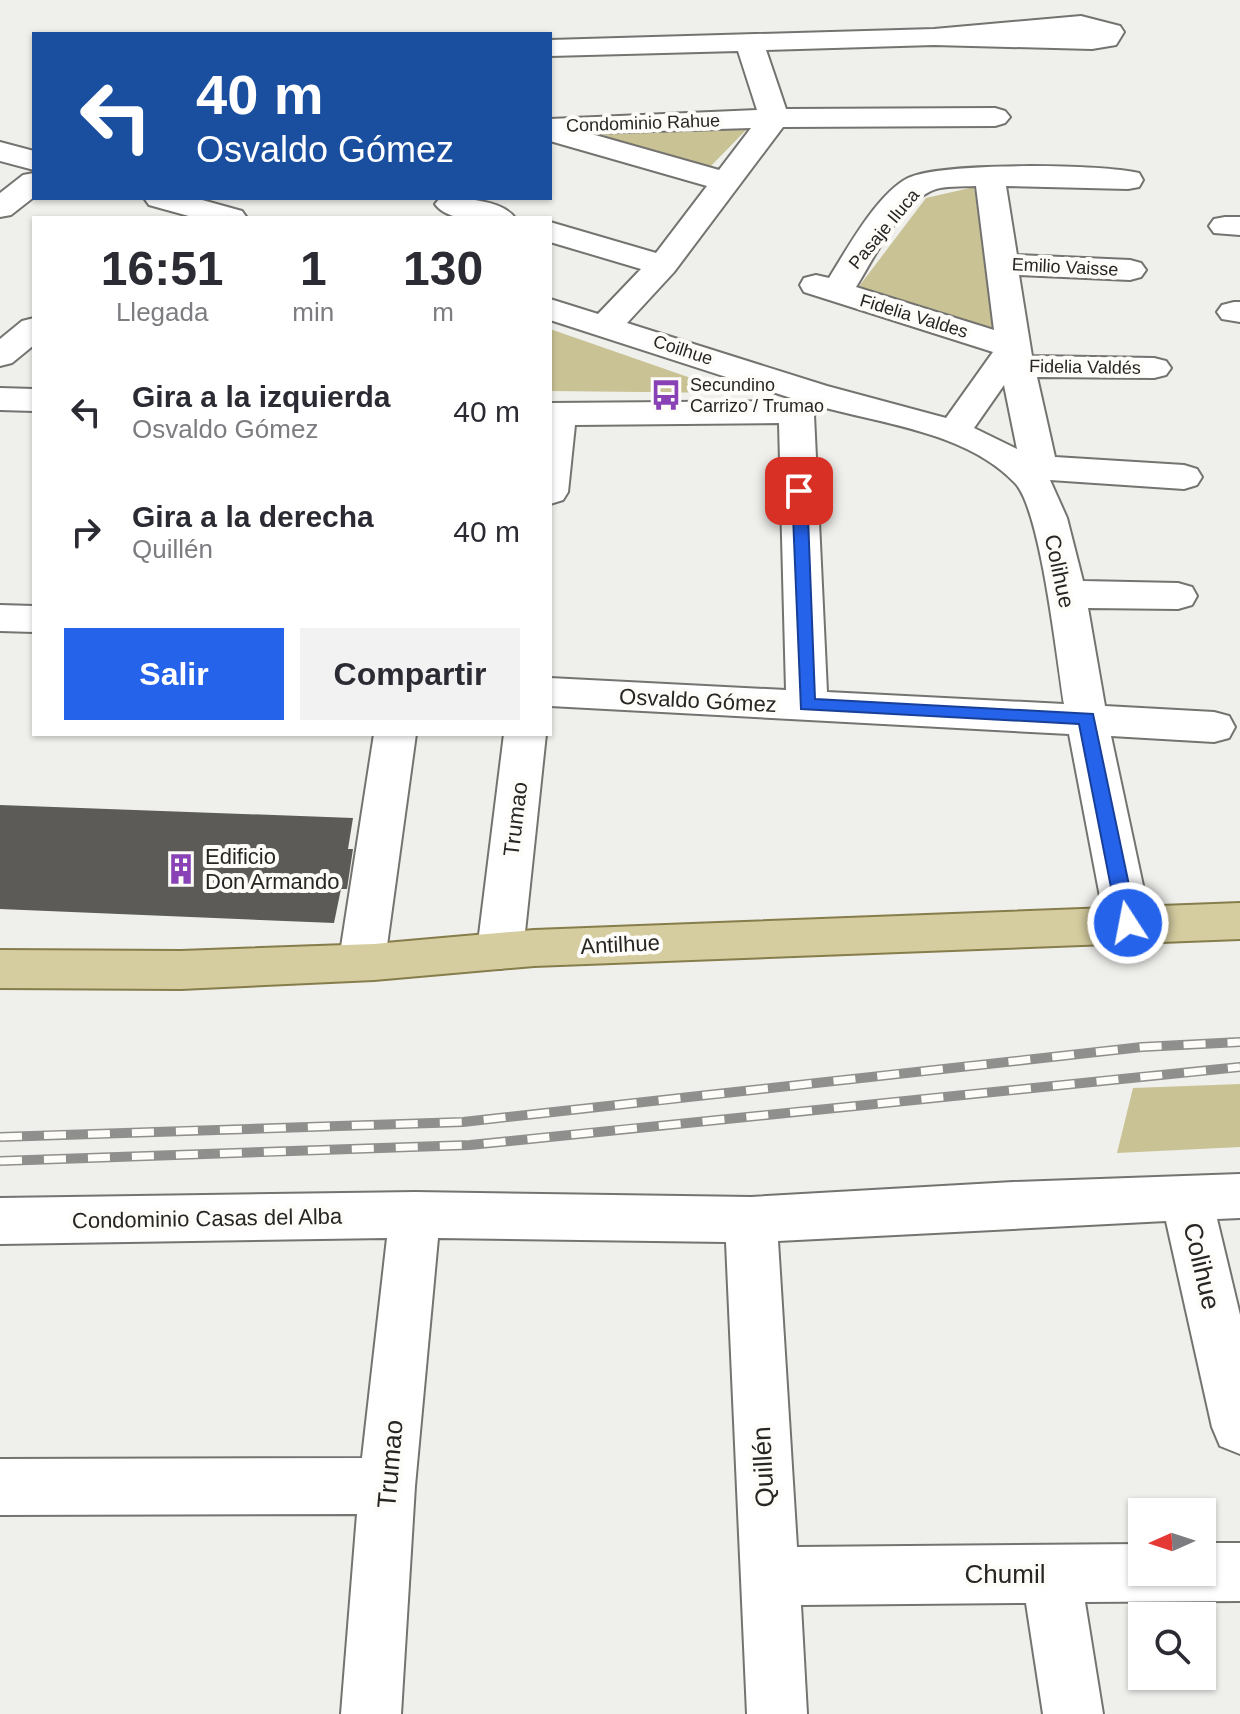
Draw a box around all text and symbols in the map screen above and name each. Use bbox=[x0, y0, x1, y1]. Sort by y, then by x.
text: 40 m bbox=[196, 63, 324, 126]
icon: left bbox=[64, 64, 168, 168]
street label: Condominio Rahue bbox=[566, 110, 720, 136]
text: Osvaldo Gómez bbox=[196, 129, 454, 170]
street label: Pasaje Iluca bbox=[845, 184, 924, 273]
text: 16:51 bbox=[101, 242, 224, 295]
text: 1 bbox=[300, 242, 327, 295]
text: 130 bbox=[403, 242, 483, 295]
street label: Emilio Vaisse bbox=[1011, 254, 1119, 280]
street label: Fidelia Valdes bbox=[858, 290, 970, 342]
text: Llegada bbox=[116, 297, 208, 327]
text: min bbox=[292, 297, 334, 327]
text: m bbox=[432, 297, 454, 327]
street label: Coilhue bbox=[651, 331, 715, 369]
street label: Fidelia Valdés bbox=[1029, 356, 1141, 378]
place label: Secundino Carrizo / Trumao bbox=[690, 375, 824, 416]
bus stop icon: Secundino Carrizo / Trumao bbox=[649, 378, 683, 412]
text: Gira a la izquierda bbox=[132, 380, 390, 413]
icon: left bbox=[64, 390, 108, 434]
text: 40 m bbox=[453, 395, 520, 428]
text: Osvaldo Gómez bbox=[132, 414, 318, 444]
pin bbox=[765, 457, 833, 525]
icon: arrive bbox=[777, 469, 821, 513]
text: Gira a la derecha bbox=[132, 500, 374, 533]
icon: right bbox=[64, 510, 108, 554]
text: 40 m bbox=[453, 515, 520, 548]
street label: Colihue bbox=[1040, 532, 1079, 610]
text: Quillén bbox=[132, 534, 213, 564]
button: Salir bbox=[64, 628, 284, 720]
button: Compartir bbox=[300, 628, 520, 720]
street label: Osvaldo Gómez bbox=[619, 684, 777, 717]
street label: Trumao bbox=[499, 780, 532, 858]
place label: Edificio Don Armando bbox=[205, 844, 340, 894]
building icon: Edificio Don Armando bbox=[164, 852, 198, 886]
position arrow bbox=[1086, 881, 1170, 965]
street label: Antilhue bbox=[580, 930, 660, 959]
street label: Condominio Casas del Alba bbox=[72, 1204, 343, 1233]
street label: Colihue bbox=[1177, 1220, 1227, 1312]
street label: Trumao bbox=[371, 1419, 409, 1509]
street label: Quillén bbox=[746, 1426, 780, 1508]
north arrow bbox=[1128, 1498, 1216, 1586]
map controls bbox=[1128, 1498, 1216, 1690]
street label: Chumil bbox=[965, 1559, 1045, 1589]
button: search bbox=[1128, 1602, 1216, 1690]

